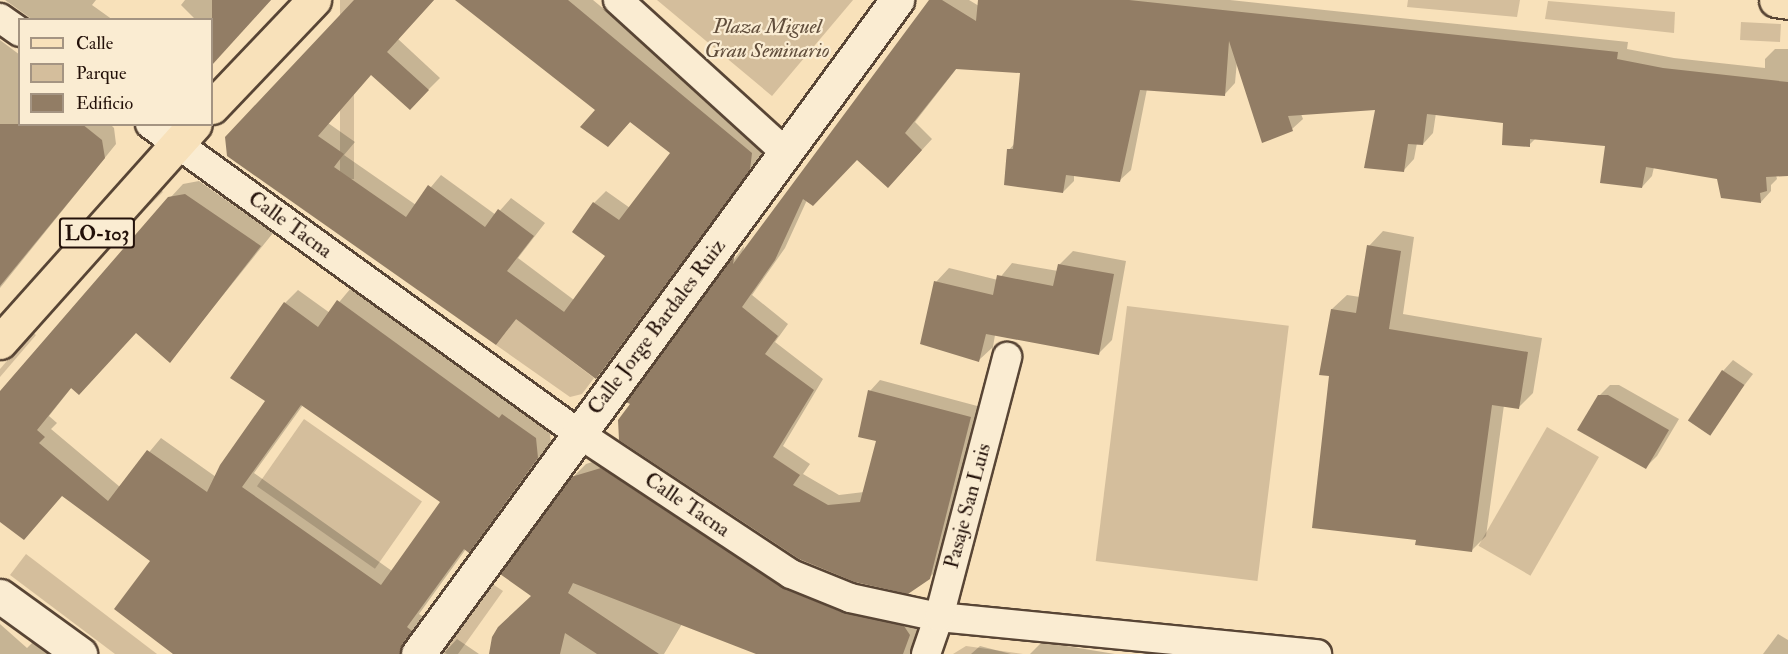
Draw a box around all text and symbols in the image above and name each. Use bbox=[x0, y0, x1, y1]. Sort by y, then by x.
park label: Plaza Miguel Grau Seminario bbox=[705, 14, 829, 64]
legend bbox=[18, 18, 213, 126]
text: Calle bbox=[76, 32, 113, 55]
text: Parque bbox=[76, 62, 126, 85]
text: Edificio bbox=[76, 92, 133, 115]
street label: Calle Tacna bbox=[243, 186, 337, 264]
road number: LO-103 bbox=[58, 216, 136, 250]
street label: Calle Jorge Bardales Ruiz bbox=[583, 234, 731, 420]
street label: Pasaje San Luis bbox=[939, 441, 997, 571]
street label: Calle Tacna bbox=[639, 467, 735, 543]

